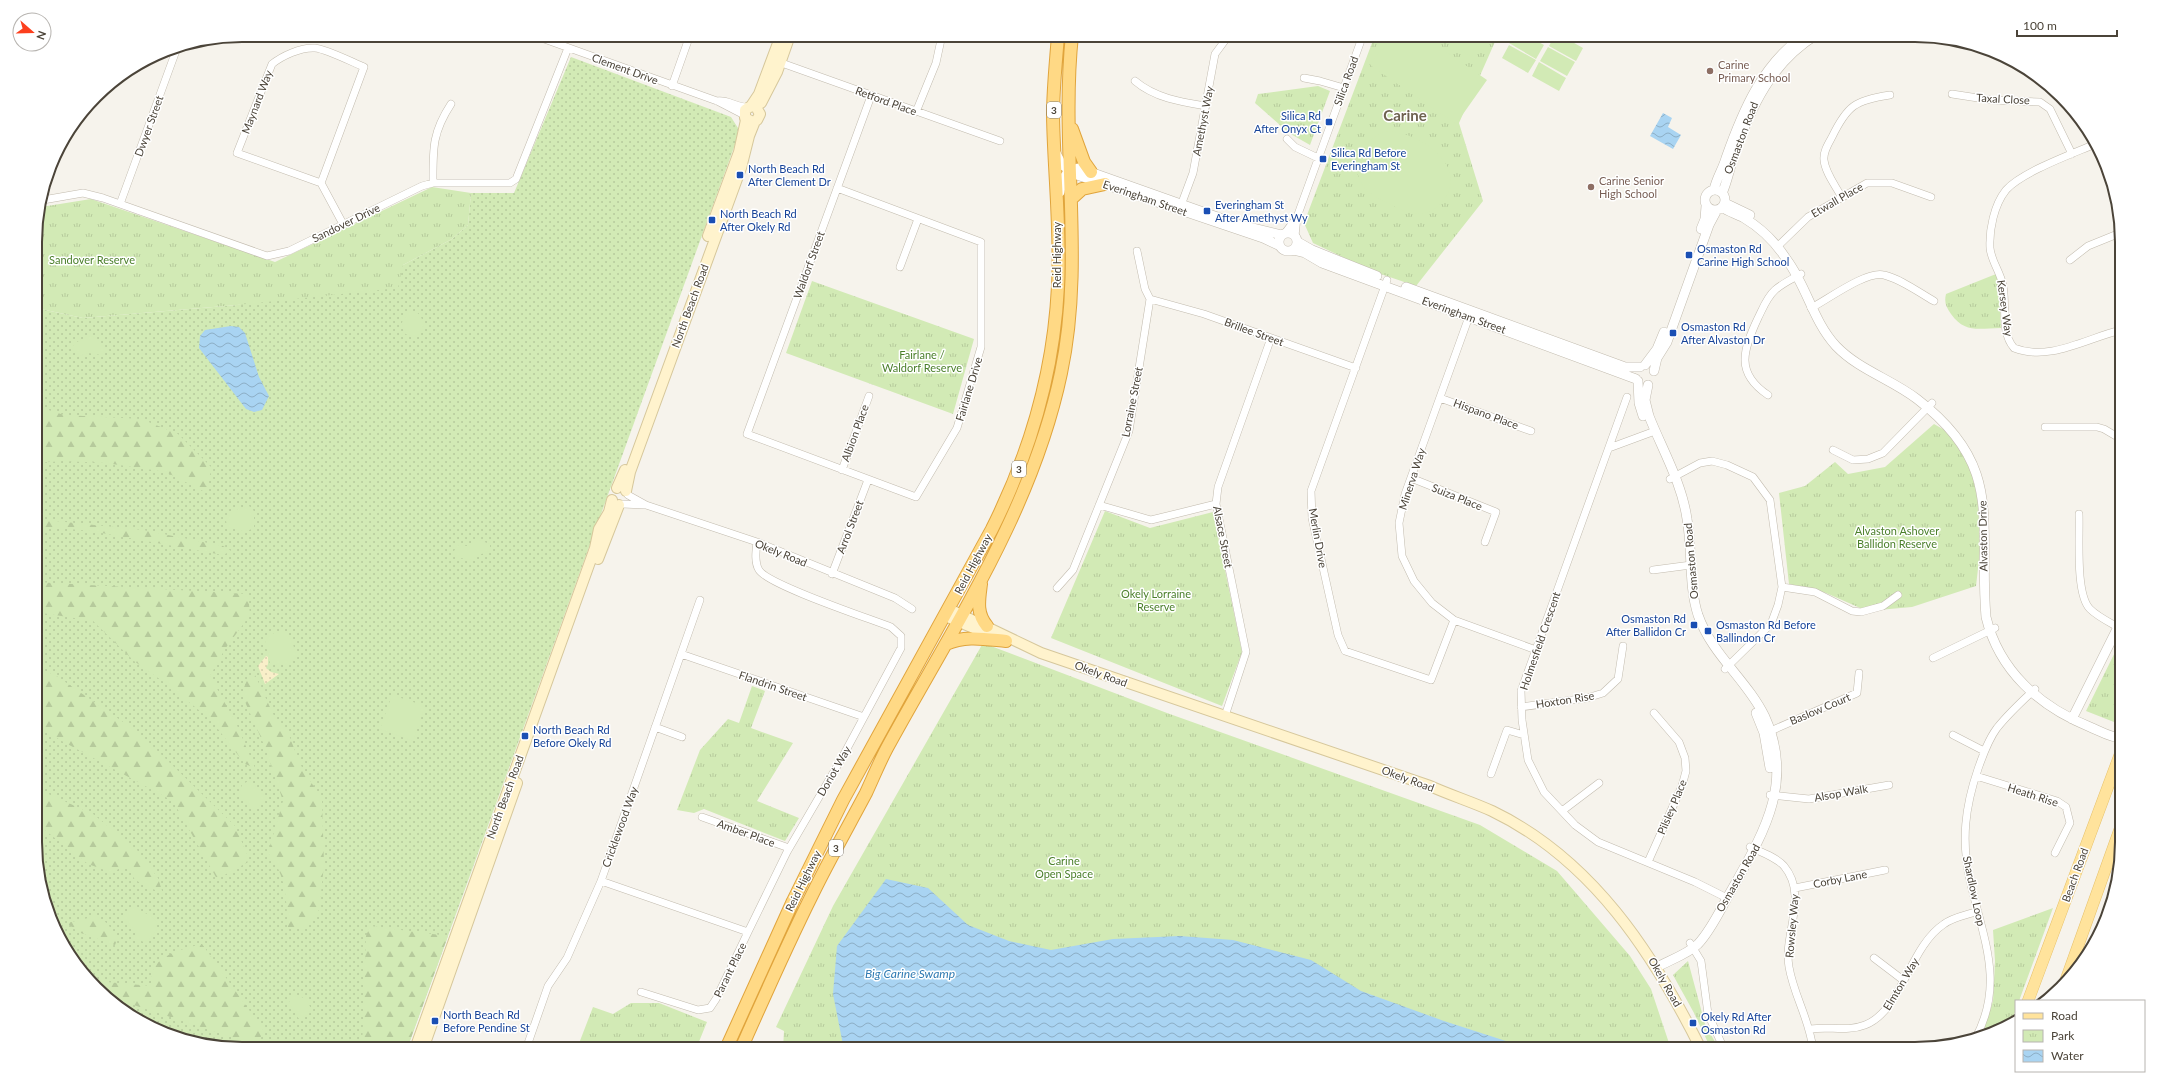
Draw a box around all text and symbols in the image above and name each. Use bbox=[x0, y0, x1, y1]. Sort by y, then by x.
north arrow bbox=[12, 12, 52, 52]
scale bar bbox=[2017, 12, 2117, 38]
text: 100 m bbox=[2023, 18, 2057, 33]
text: N bbox=[34, 29, 49, 42]
street label: Clement Drive bbox=[590, 51, 660, 87]
street label: Silica Road bbox=[1331, 54, 1360, 107]
place label: Carine Primary School bbox=[1718, 58, 1790, 84]
marker: Carine Primary School bbox=[1705, 66, 1715, 76]
street label: Maynard Way bbox=[238, 68, 275, 135]
street label: Retford Place bbox=[854, 83, 919, 118]
street label: Amethyst Way bbox=[1189, 85, 1216, 157]
street label: Taxal Close bbox=[1976, 91, 2030, 106]
street label: Dwyer Street bbox=[131, 94, 166, 158]
street label: Osmaston Road bbox=[1721, 100, 1760, 176]
road number: 3 bbox=[1047, 102, 1061, 118]
district label: Carine bbox=[1383, 106, 1427, 124]
place label: Silica Rd After Onyx Ct bbox=[1254, 109, 1321, 135]
marker: Silica Rd After Onyx Ct bbox=[1324, 117, 1334, 127]
place label: Silica Rd Before Everingham St bbox=[1331, 146, 1406, 172]
marker: Silica Rd Before Everingham St bbox=[1318, 154, 1328, 164]
place label: North Beach Rd After Clement Dr bbox=[748, 162, 831, 188]
marker: North Beach Rd After Clement Dr bbox=[735, 170, 745, 180]
place label: Carine Senior High School bbox=[1599, 174, 1664, 200]
street label: Everingham Street bbox=[1101, 177, 1189, 218]
street label: Etwall Place bbox=[1809, 179, 1865, 220]
marker: Carine Senior High School bbox=[1586, 182, 1596, 192]
place label: Everingham St After Amethyst Wy bbox=[1215, 198, 1308, 224]
street label: Sandover Drive bbox=[310, 200, 382, 245]
marker: Everingham St After Amethyst Wy bbox=[1202, 206, 1212, 216]
place label: North Beach Rd After Okely Rd bbox=[720, 207, 797, 233]
marker: North Beach Rd After Okely Rd bbox=[707, 215, 717, 225]
street label: Reid Highway bbox=[1050, 222, 1063, 288]
street label: Waldorf Street bbox=[790, 229, 827, 300]
place label: Osmaston Rd Carine High School bbox=[1697, 242, 1789, 268]
marker: Osmaston Rd Carine High School bbox=[1684, 250, 1694, 260]
park label: Sandover Reserve bbox=[49, 253, 135, 266]
street label: North Beach Road bbox=[668, 262, 711, 350]
street label: Kersey Way bbox=[1995, 279, 2016, 337]
street label: Everingham Street bbox=[1420, 293, 1508, 336]
street label: Brillee Street bbox=[1223, 315, 1286, 348]
place label: Osmaston Rd After Alvaston Dr bbox=[1681, 320, 1765, 346]
marker: Osmaston Rd After Alvaston Dr bbox=[1668, 328, 1678, 338]
park label: Fairlane / Waldorf Reserve bbox=[882, 348, 962, 374]
street label: Fairlane Drive bbox=[953, 355, 985, 423]
street label: Lorraine Street bbox=[1118, 366, 1145, 438]
street label: Hispano Place bbox=[1452, 396, 1521, 431]
street label: Albion Place bbox=[838, 402, 871, 463]
street label: Minerva Way bbox=[1395, 446, 1428, 511]
road number: 3 bbox=[1012, 461, 1026, 477]
street label: Suiza Place bbox=[1430, 480, 1485, 513]
street label: Arrol Street bbox=[833, 498, 866, 555]
street label: Alvaston Drive bbox=[1975, 500, 1990, 572]
street label: Alsace Street bbox=[1211, 505, 1236, 569]
street label: Merlin Drive bbox=[1307, 507, 1330, 569]
street label: Osmaston Road bbox=[1681, 522, 1700, 600]
park label: Alvaston Ashover Ballidon Reserve bbox=[1855, 524, 1939, 550]
street label: Reid Highway bbox=[951, 531, 994, 596]
street label: Okely Road bbox=[753, 536, 809, 569]
park label: Okely Lorraine Reserve bbox=[1121, 587, 1191, 613]
street label: Holmesfield Crescent bbox=[1517, 590, 1562, 692]
place label: Osmaston Rd After Ballidon Cr bbox=[1606, 612, 1686, 638]
place label: Osmaston Rd Before Ballindon Cr bbox=[1716, 618, 1816, 644]
marker: Osmaston Rd After Ballidon Cr bbox=[1689, 620, 1699, 630]
marker: Osmaston Rd Before Ballindon Cr bbox=[1703, 626, 1713, 636]
street label: Okely Road bbox=[1073, 658, 1129, 689]
street label: Flandrin Street bbox=[737, 668, 809, 703]
street label: Hoxton Rise bbox=[1535, 688, 1595, 711]
street label: Baslow Court bbox=[1787, 690, 1852, 727]
place label: North Beach Rd Before Okely Rd bbox=[533, 723, 611, 749]
marker: North Beach Rd Before Okely Rd bbox=[520, 731, 530, 741]
street label: Doriot Way bbox=[814, 743, 853, 798]
street label: North Beach Road bbox=[483, 753, 526, 841]
street label: Okely Road bbox=[1380, 763, 1436, 794]
street label: Pilsley Place bbox=[1654, 777, 1689, 836]
street label: Heath Rise bbox=[2006, 780, 2060, 809]
street label: Alsop Walk bbox=[1813, 781, 1869, 804]
street label: Cricklewood Way bbox=[599, 784, 640, 869]
street label: Amber Place bbox=[715, 816, 777, 849]
road number: 3 bbox=[829, 840, 843, 856]
street label: Osmaston Road bbox=[1713, 841, 1762, 914]
street label: Beach Road bbox=[2059, 846, 2090, 904]
street label: Reid Highway bbox=[782, 848, 823, 913]
park label: Carine Open Space bbox=[1035, 854, 1093, 880]
street label: Shardlow Loop bbox=[1961, 855, 1988, 927]
street label: Corby Lane bbox=[1812, 867, 1868, 890]
street label: Rowsley Way bbox=[1782, 893, 1801, 958]
street label: Parant Place bbox=[711, 940, 749, 999]
street label: Okely Road bbox=[1646, 955, 1685, 1009]
street label: Elmton Way bbox=[1880, 955, 1921, 1012]
water label: Big Carine Swamp bbox=[865, 966, 955, 981]
legend bbox=[2015, 1000, 2145, 1072]
place label: North Beach Rd Before Pendine St bbox=[443, 1008, 530, 1034]
text: Road bbox=[2051, 1008, 2078, 1023]
place label: Okely Rd After Osmaston Rd bbox=[1701, 1010, 1771, 1036]
marker: North Beach Rd Before Pendine St bbox=[430, 1016, 440, 1026]
marker: Okely Rd After Osmaston Rd bbox=[1688, 1018, 1698, 1028]
text: Park bbox=[2051, 1028, 2075, 1043]
text: Water bbox=[2051, 1048, 2084, 1063]

